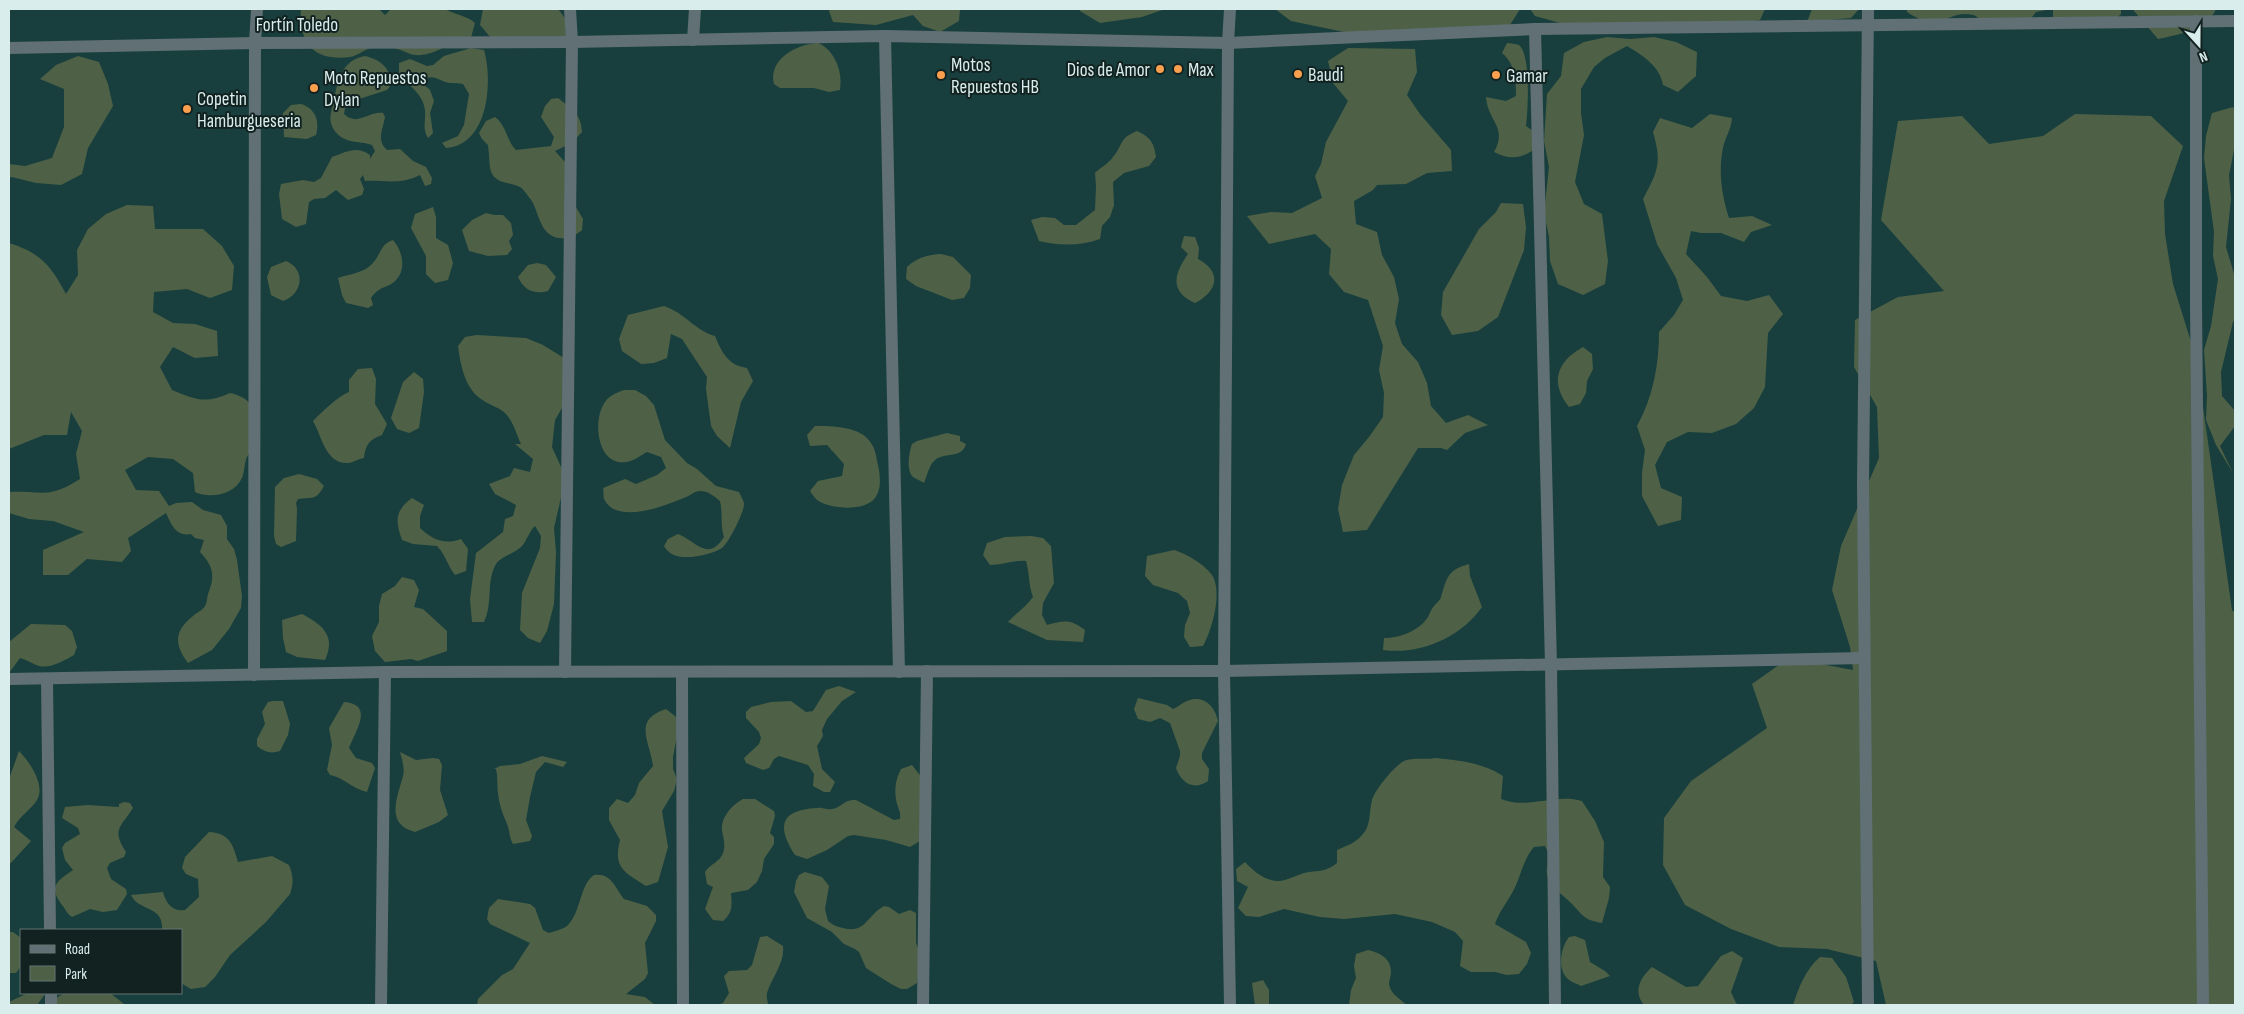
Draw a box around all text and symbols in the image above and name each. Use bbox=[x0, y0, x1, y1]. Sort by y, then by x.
street label: Fortín Toledo bbox=[256, 14, 338, 37]
north arrow bbox=[2174, 20, 2224, 70]
text: N bbox=[2197, 47, 2210, 66]
place label: Motos Repuestos HB bbox=[951, 54, 1039, 99]
place label: Dios de Amor bbox=[1067, 59, 1151, 82]
place label: Max bbox=[1188, 59, 1214, 82]
marker: Dios de Amor bbox=[1154, 63, 1166, 75]
marker: Max bbox=[1172, 63, 1184, 75]
place label: Baudi bbox=[1308, 64, 1343, 87]
place label: Gamar bbox=[1506, 65, 1548, 88]
place label: Moto Repuestos Dylan bbox=[324, 67, 427, 112]
marker: Baudi bbox=[1292, 68, 1304, 80]
marker: Motos Repuestos HB bbox=[935, 69, 947, 81]
marker: Gamar bbox=[1490, 69, 1502, 81]
marker: Moto Repuestos Dylan bbox=[308, 82, 320, 94]
place label: Copetin Hamburgueseria bbox=[197, 88, 301, 133]
marker: Copetin Hamburgueseria bbox=[181, 103, 193, 115]
legend bbox=[20, 929, 182, 994]
text: Road bbox=[65, 940, 90, 959]
text: Park bbox=[65, 965, 87, 984]

